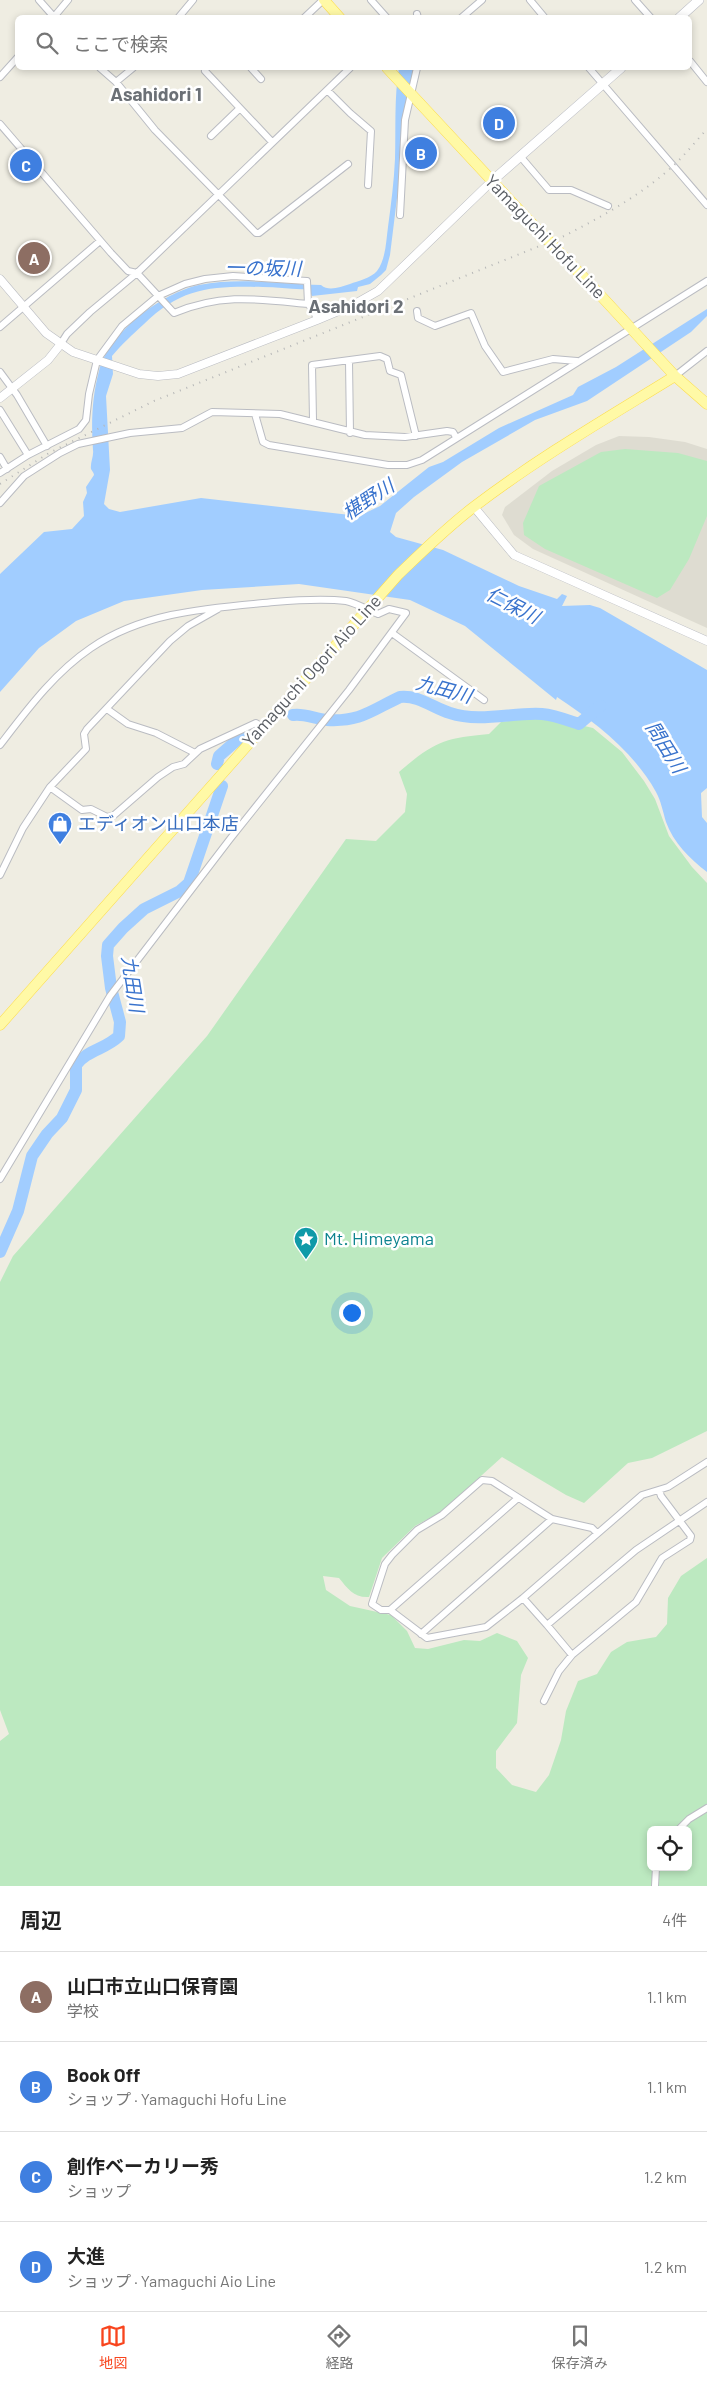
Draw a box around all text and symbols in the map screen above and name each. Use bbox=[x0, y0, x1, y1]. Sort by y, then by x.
search box bbox=[15, 15, 692, 70]
icon: search bbox=[33, 29, 61, 57]
text: ここで検索 bbox=[73, 32, 168, 55]
district label: Asahidori 1 bbox=[110, 82, 202, 105]
pin: D bbox=[483, 104, 515, 142]
pin: B bbox=[405, 134, 437, 172]
pin: C bbox=[10, 146, 42, 184]
street label: Yamaguchi Hofu Line bbox=[481, 170, 611, 303]
pin: A bbox=[18, 239, 50, 277]
water label: 一の坂川 bbox=[225, 255, 303, 280]
district label: Asahidori 2 bbox=[308, 294, 404, 317]
water label: 椹野川 bbox=[338, 472, 400, 524]
water label: 仁保川 bbox=[483, 581, 546, 629]
street label: Yamaguchi Ogori Aio Line bbox=[237, 590, 385, 751]
water label: 九田川 bbox=[414, 670, 477, 708]
water label: 問田川 bbox=[642, 716, 692, 779]
shop icon: エディオン山口本店 bbox=[47, 811, 73, 845]
place label: エディオン山口本店 bbox=[78, 812, 239, 834]
water label: 九田川 bbox=[118, 954, 150, 1016]
place icon: Mt. Himeyama bbox=[293, 1226, 319, 1260]
place label: Mt. Himeyama bbox=[324, 1227, 434, 1249]
your location bbox=[339, 1300, 365, 1326]
map controls bbox=[647, 1826, 692, 1871]
button: locate bbox=[647, 1826, 692, 1871]
text: 周辺 bbox=[20, 1907, 62, 1932]
text: 4件 bbox=[662, 1910, 687, 1929]
text: 山口市立山口保育園 bbox=[67, 1974, 238, 1997]
text: A bbox=[31, 1987, 41, 2006]
text: 1.1 km bbox=[647, 1987, 687, 2006]
text: 学校 bbox=[67, 2001, 99, 2020]
text: Book Off bbox=[67, 2063, 140, 2086]
text: B bbox=[31, 2077, 41, 2096]
text: 1.1 km bbox=[647, 2077, 687, 2096]
text: ショップ · Yamaguchi Hofu Line bbox=[67, 2089, 287, 2108]
text: 創作ベーカリー秀 bbox=[67, 2154, 219, 2177]
text: C bbox=[31, 2167, 41, 2186]
text: 1.2 km bbox=[644, 2167, 687, 2186]
text: ショップ bbox=[67, 2181, 131, 2200]
text: 大進 bbox=[67, 2244, 105, 2267]
text: D bbox=[31, 2257, 41, 2276]
text: 1.2 km bbox=[644, 2257, 687, 2276]
text: ショップ · Yamaguchi Aio Line bbox=[67, 2271, 276, 2290]
tab: 地図 bbox=[99, 2322, 127, 2372]
tab: 経路 bbox=[325, 2322, 353, 2372]
tab: 保存済み bbox=[552, 2322, 608, 2372]

